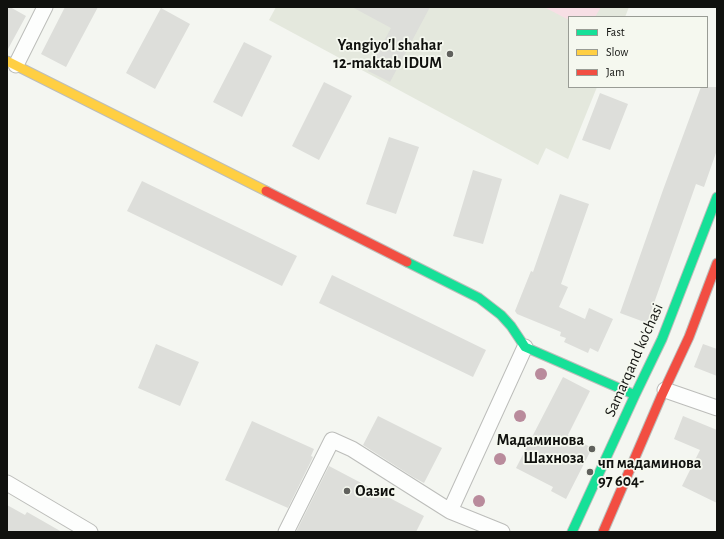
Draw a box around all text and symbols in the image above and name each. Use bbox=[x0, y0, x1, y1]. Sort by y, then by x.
legend bbox=[568, 16, 708, 88]
text: Fast bbox=[606, 26, 625, 38]
place label: Yangiyo'l shahar 12-maktab IDUM bbox=[333, 35, 442, 73]
text: Slow bbox=[606, 46, 628, 58]
marker: Yangiyo'l shahar 12-maktab IDUM bbox=[445, 49, 455, 59]
text: Jam bbox=[606, 66, 625, 78]
street label: Samarqand ko'chasi bbox=[600, 300, 668, 420]
place label: Мадаминова Шахноза bbox=[497, 430, 584, 468]
marker: Мадаминова Шахноза bbox=[587, 444, 597, 454]
place label: чп мадаминова 97 604- bbox=[598, 453, 701, 491]
marker: чп мадаминова 97 604- bbox=[585, 467, 595, 477]
place label: Оазис bbox=[355, 481, 395, 501]
marker: Оазис bbox=[342, 486, 352, 496]

